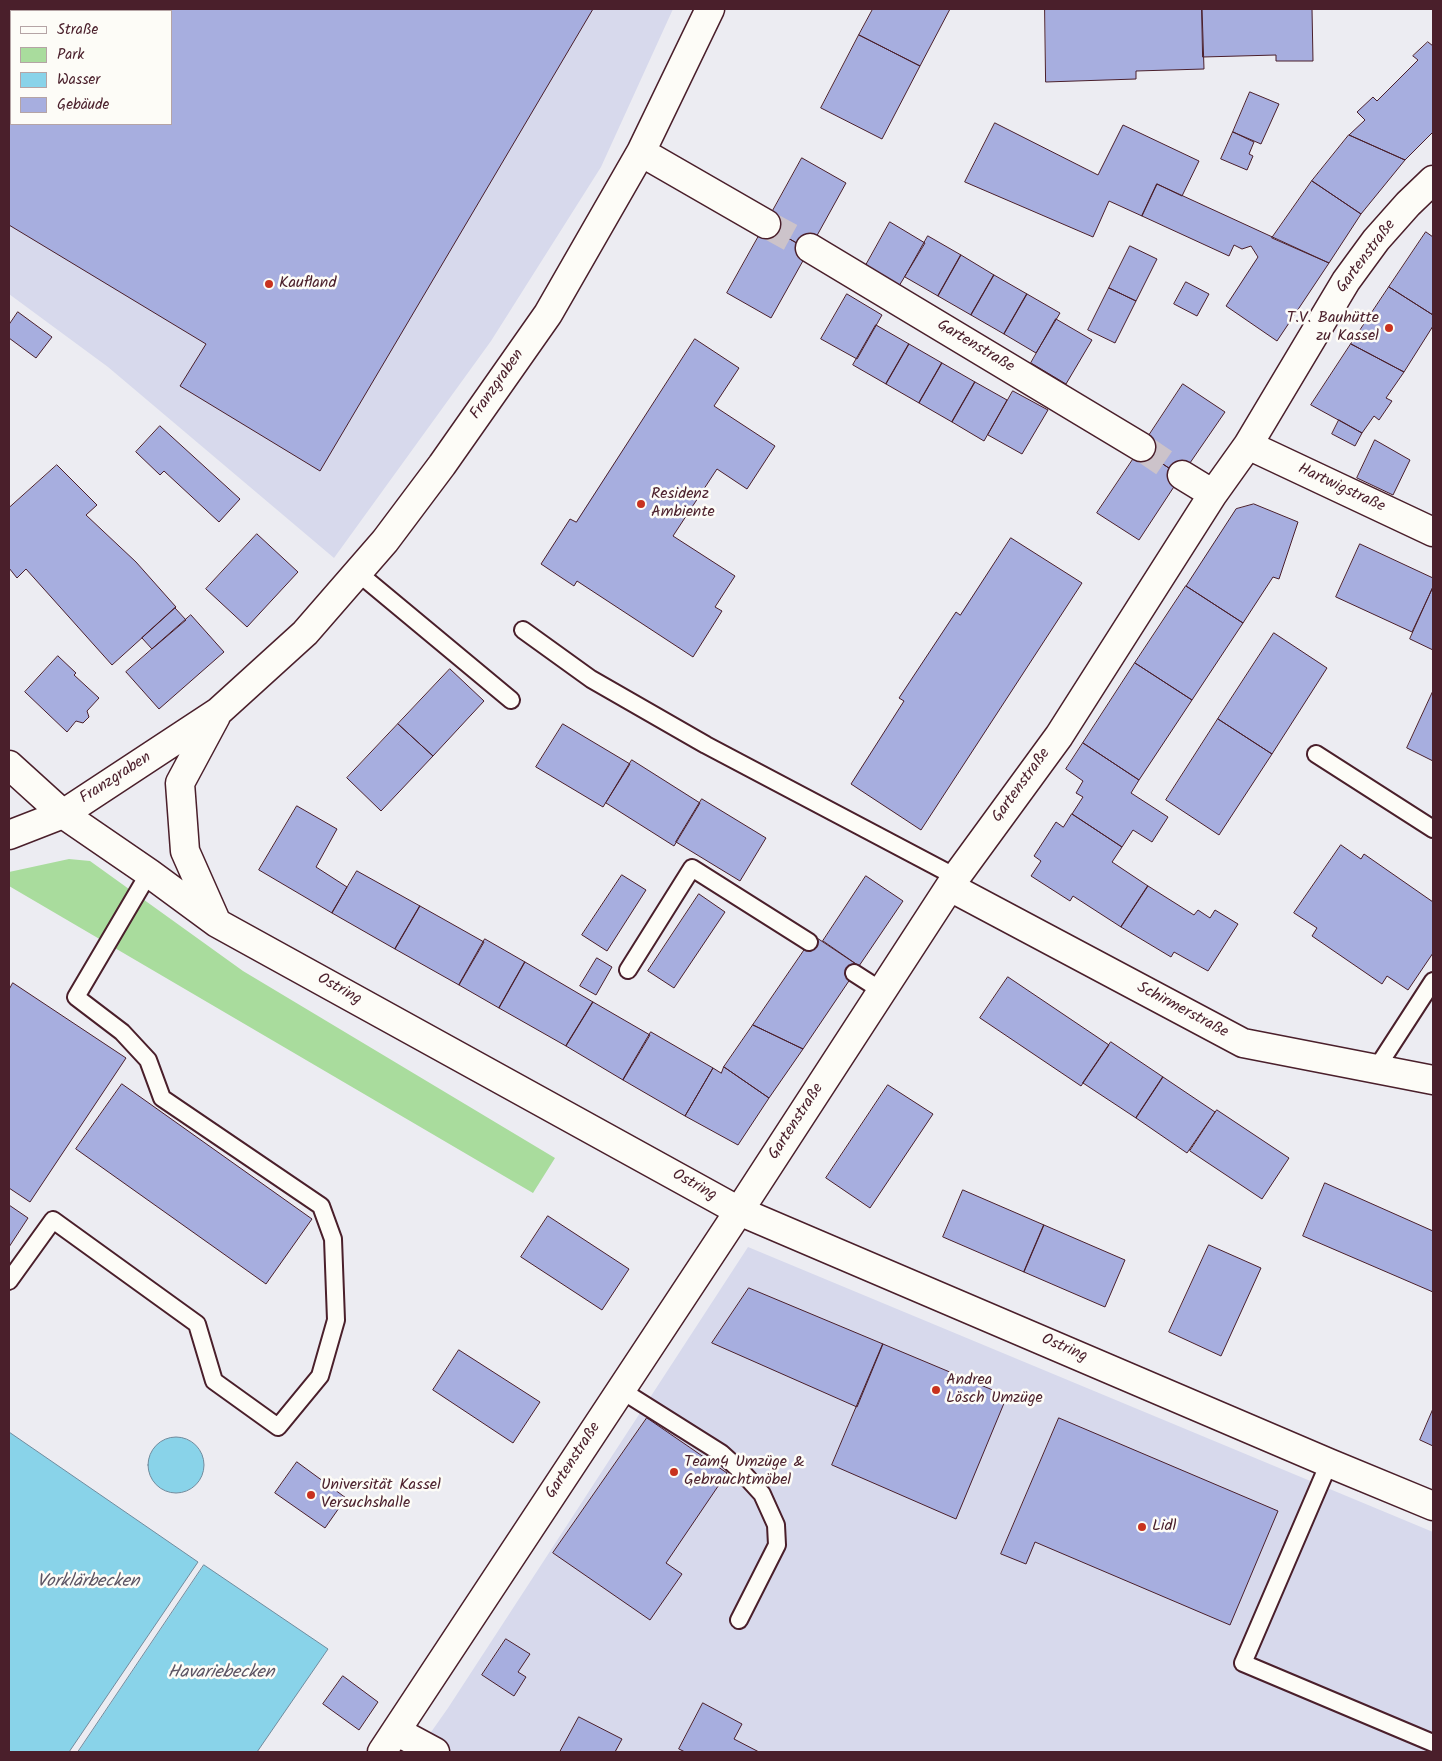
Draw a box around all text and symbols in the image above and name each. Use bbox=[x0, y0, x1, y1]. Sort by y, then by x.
legend bbox=[10, 10, 172, 125]
text: Straße bbox=[57, 18, 98, 42]
text: Park bbox=[57, 43, 84, 67]
text: Wasser bbox=[57, 68, 100, 92]
text: Gebäude bbox=[57, 93, 109, 117]
street label: Gartenstraße bbox=[1333, 217, 1401, 297]
place label: Kaufland bbox=[279, 274, 336, 294]
marker: Kaufland bbox=[263, 278, 275, 290]
place label: T.V. Bauhütte zu Kassel bbox=[1287, 309, 1379, 347]
street label: Gartenstraße bbox=[933, 316, 1017, 378]
marker: T.V. Bauhütte zu Kassel bbox=[1383, 322, 1395, 334]
street label: Franzgraben bbox=[467, 346, 529, 424]
street label: Hartwigstraße bbox=[1294, 460, 1388, 518]
place label: Residenz Ambiente bbox=[651, 485, 715, 523]
marker: Residenz Ambiente bbox=[635, 498, 647, 510]
street label: Gartenstraße bbox=[989, 745, 1055, 827]
street label: Franzgraben bbox=[77, 749, 155, 809]
street label: Ostring bbox=[313, 970, 365, 1010]
street label: Schirmerstraße bbox=[1133, 979, 1231, 1043]
street label: Gartenstraße bbox=[765, 1080, 829, 1164]
street label: Ostring bbox=[668, 1166, 720, 1206]
street label: Ostring bbox=[1038, 1331, 1090, 1367]
place label: Andrea Lösch Umzüge bbox=[946, 1371, 1043, 1409]
marker: Andrea Lösch Umzüge bbox=[930, 1384, 942, 1396]
street label: Gartenstraße bbox=[542, 1419, 606, 1503]
place label: Team4 Umzüge & Gebrauchtmöbel bbox=[684, 1453, 805, 1491]
marker: Team4 Umzüge & Gebrauchtmöbel bbox=[668, 1466, 680, 1478]
place label: Universität Kassel Versuchshalle bbox=[321, 1476, 441, 1514]
marker: Universität Kassel Versuchshalle bbox=[305, 1489, 317, 1501]
place label: Lidl bbox=[1152, 1517, 1176, 1537]
marker: Lidl bbox=[1136, 1521, 1148, 1533]
water label: Vorklärbecken bbox=[37, 1572, 139, 1594]
water label: Havariebecken bbox=[168, 1663, 274, 1685]

